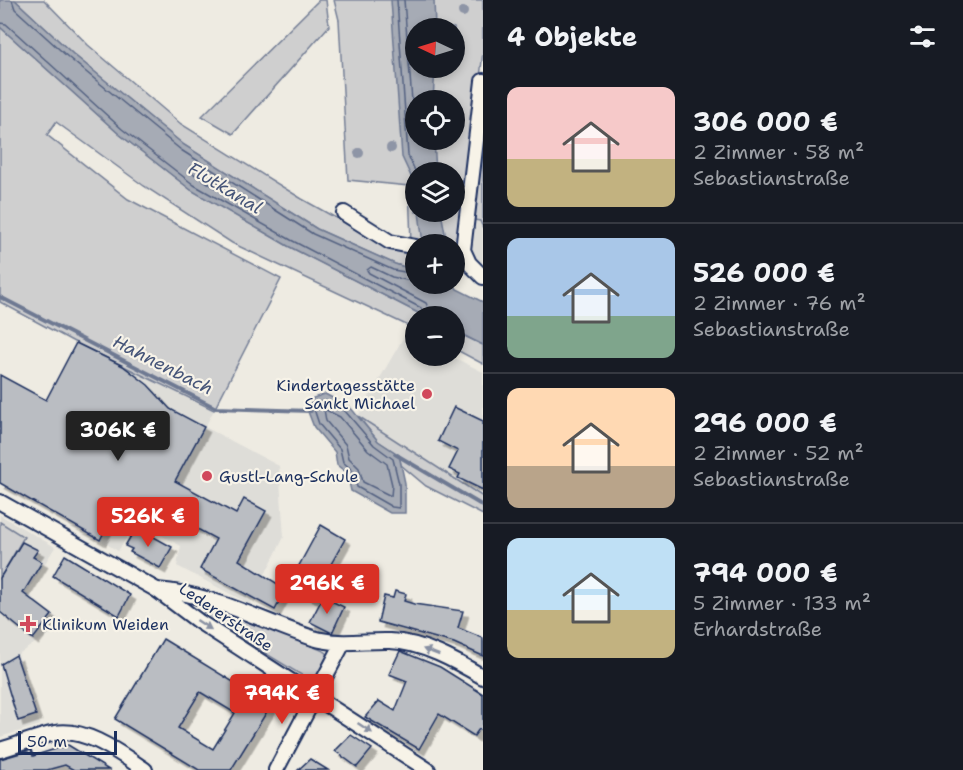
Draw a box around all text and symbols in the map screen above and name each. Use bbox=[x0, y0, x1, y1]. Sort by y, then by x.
north arrow bbox=[405, 18, 465, 78]
map controls bbox=[405, 18, 465, 366]
text: 4 Objekte bbox=[507, 19, 637, 54]
icon: filters bbox=[906, 20, 939, 53]
button: locate bbox=[405, 90, 465, 150]
text: 306 000 € bbox=[693, 104, 838, 139]
icon: home bbox=[555, 111, 627, 183]
text: 2 Zimmer · 58 m² bbox=[693, 139, 864, 165]
water label: Flutkanal bbox=[183, 156, 267, 220]
button: layers bbox=[405, 162, 465, 222]
text: Sebastianstraße bbox=[693, 165, 850, 191]
button: + bbox=[405, 234, 465, 294]
text: 526 000 € bbox=[693, 255, 835, 290]
icon: home bbox=[555, 262, 627, 334]
text: 2 Zimmer · 76 m² bbox=[693, 290, 866, 316]
button: − bbox=[405, 306, 465, 366]
text: Sebastianstraße bbox=[693, 316, 850, 342]
water label: Hahnenbach bbox=[109, 329, 217, 401]
place label: Kindertagesstätte Sankt Michael bbox=[276, 375, 415, 414]
marker: Kindertagesstätte Sankt Michael bbox=[420, 387, 434, 401]
text: 296 000 € bbox=[693, 405, 837, 440]
pin: 306K € bbox=[69, 411, 167, 462]
icon: home bbox=[555, 412, 627, 484]
text: 306K € bbox=[80, 417, 156, 443]
text: 2 Zimmer · 52 m² bbox=[693, 440, 864, 466]
place label: Gustl-Lang-Schule bbox=[219, 466, 359, 487]
text: Sebastianstraße bbox=[693, 466, 850, 492]
marker: Gustl-Lang-Schule bbox=[200, 469, 214, 483]
pin: 526K € bbox=[99, 497, 197, 548]
text: 526K € bbox=[111, 503, 185, 529]
text: 794 000 € bbox=[693, 555, 838, 590]
icon: home bbox=[555, 562, 627, 634]
pin: 296K € bbox=[278, 564, 376, 615]
text: 296K € bbox=[289, 570, 365, 596]
street label: Ledererstraße bbox=[175, 578, 277, 656]
text: 5 Zimmer · 133 m² bbox=[693, 590, 871, 616]
place label: Klinikum Weiden bbox=[42, 614, 169, 635]
marker: Klinikum Weiden bbox=[19, 615, 37, 633]
text: Erhardstraße bbox=[693, 616, 822, 642]
one-way arrow bbox=[196, 619, 212, 630]
one-way arrow bbox=[421, 646, 439, 656]
pin: 794K € bbox=[233, 674, 331, 725]
text: 794K € bbox=[244, 680, 320, 706]
one-way arrow bbox=[357, 723, 374, 734]
scale bar bbox=[18, 728, 117, 756]
text: 50 m bbox=[27, 731, 67, 752]

